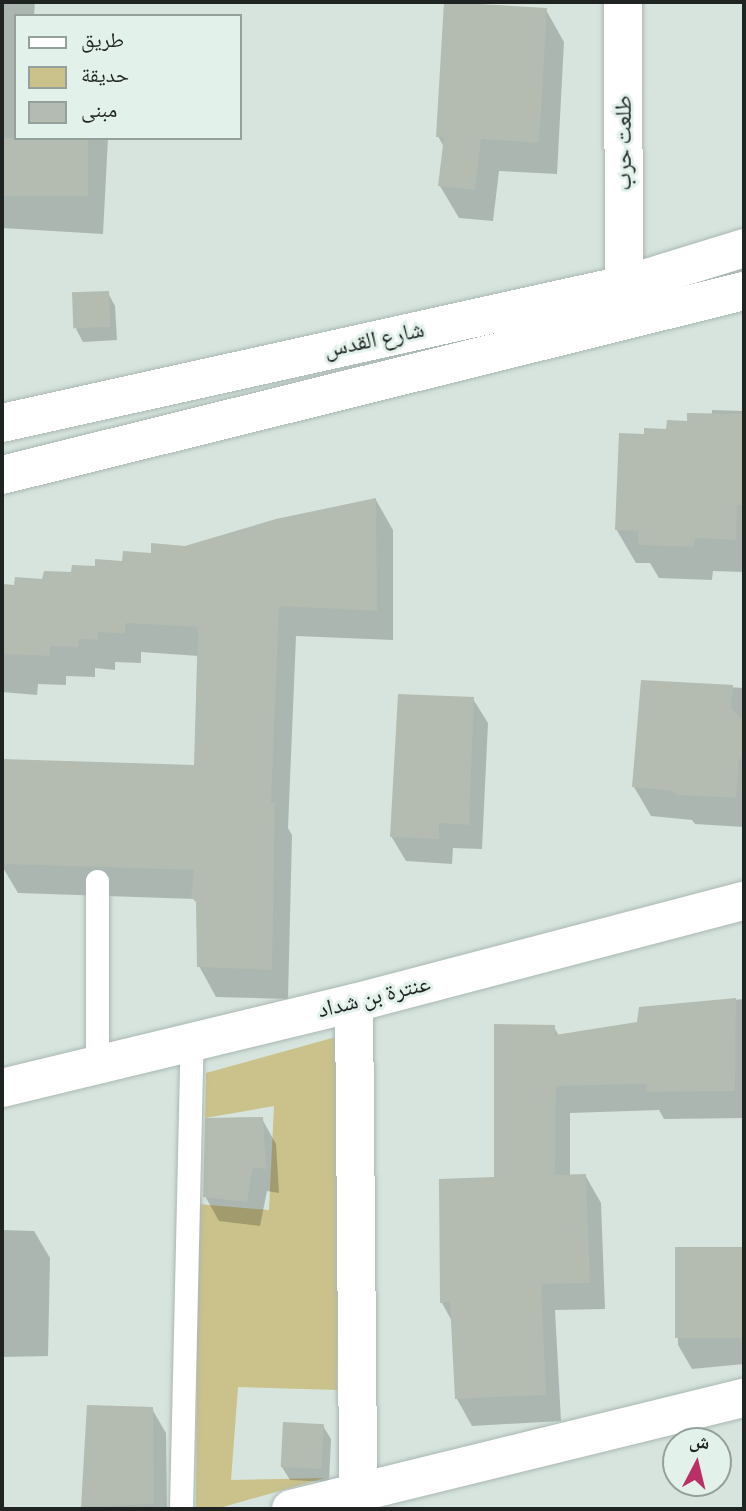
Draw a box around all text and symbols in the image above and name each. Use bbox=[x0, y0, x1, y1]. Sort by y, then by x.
legend bbox=[14, 14, 242, 140]
text: طريق bbox=[81, 25, 124, 55]
text: حديقة bbox=[81, 60, 129, 90]
text: مبنى bbox=[81, 95, 117, 125]
street label: طلعت حرب bbox=[610, 95, 638, 191]
street label: شارع القدس bbox=[321, 316, 427, 364]
street label: عنترة بن شداد bbox=[315, 970, 433, 1024]
north arrow bbox=[662, 1427, 732, 1497]
text: ش bbox=[688, 1428, 711, 1457]

